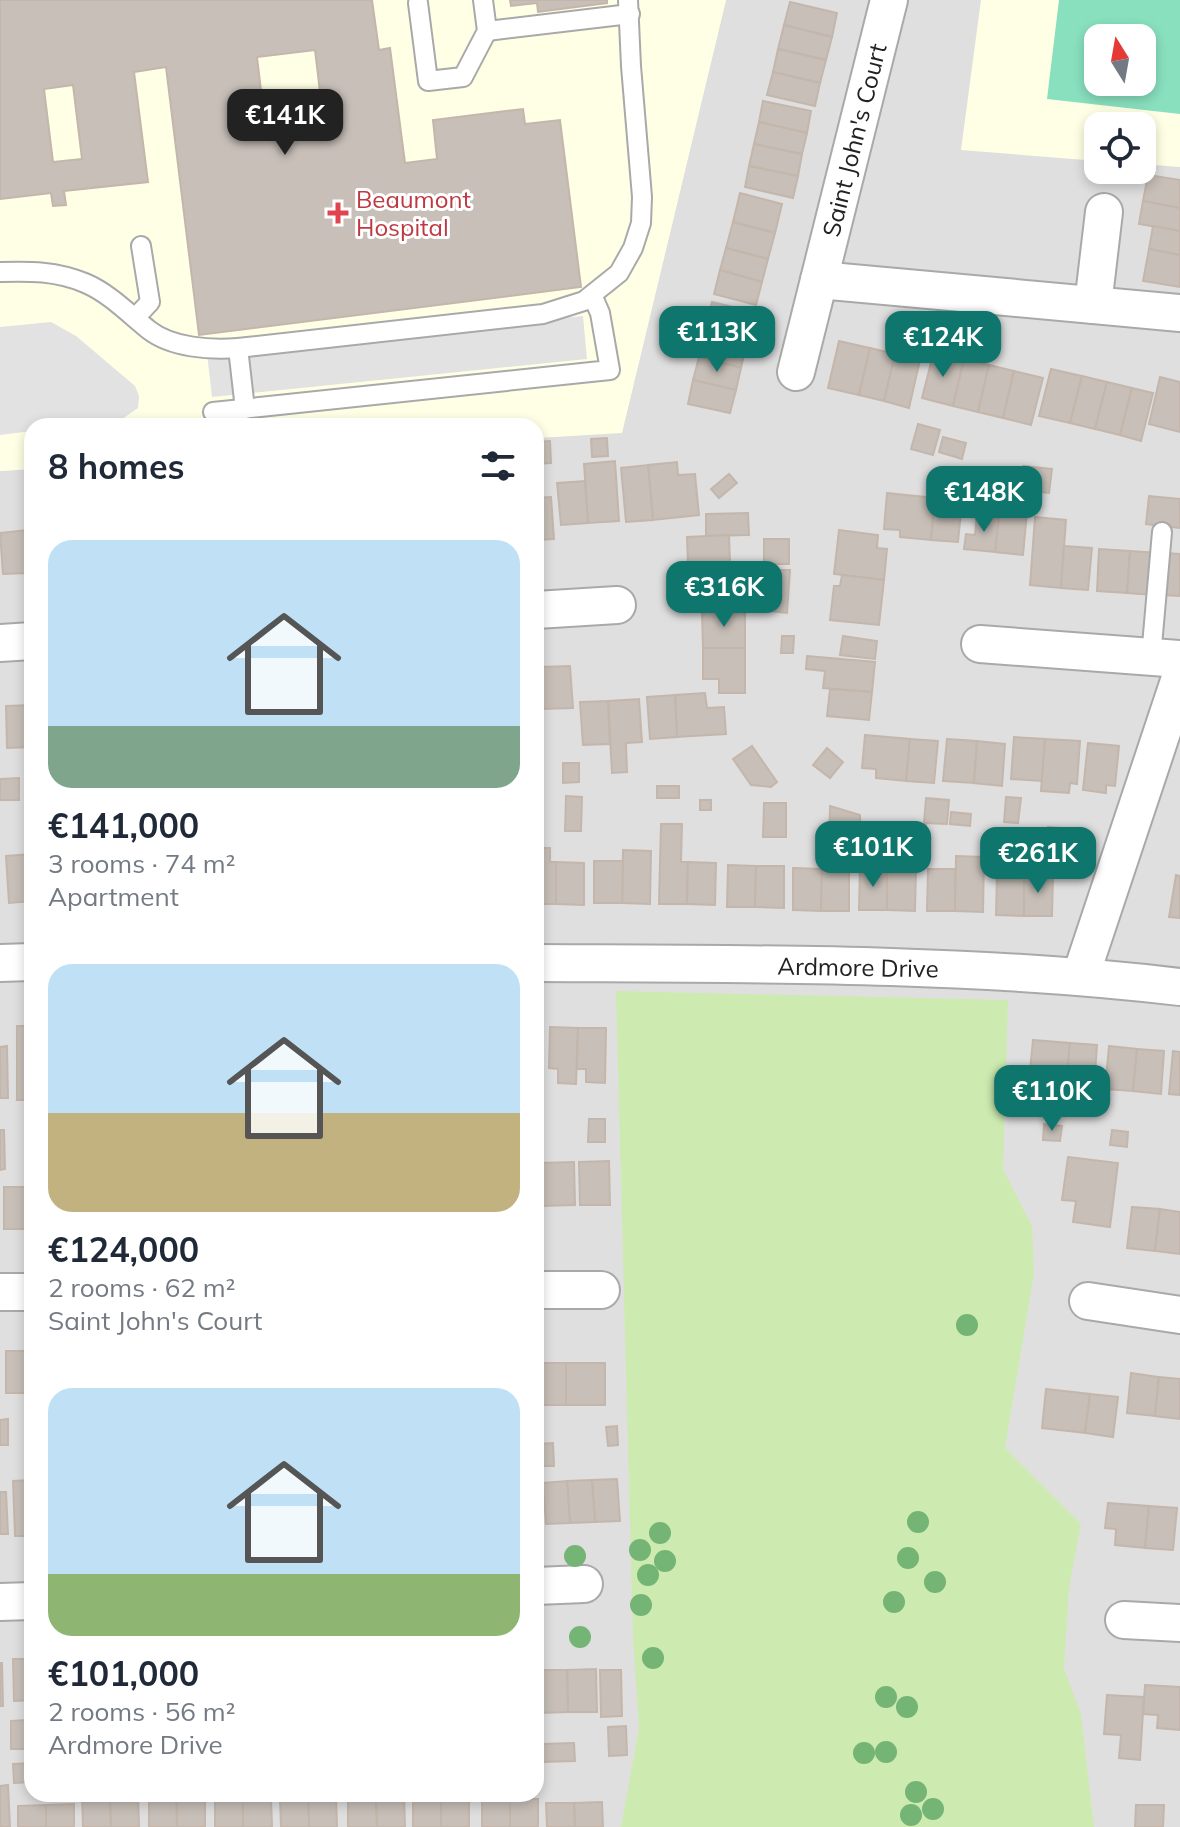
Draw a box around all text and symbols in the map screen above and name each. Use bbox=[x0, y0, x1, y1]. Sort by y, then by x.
north arrow bbox=[1084, 24, 1156, 96]
map controls bbox=[1084, 24, 1156, 184]
street label: Saint John's Court bbox=[816, 40, 892, 240]
pin: €141K bbox=[229, 89, 341, 157]
text: €141K bbox=[245, 98, 325, 131]
button: locate bbox=[1084, 112, 1156, 184]
place label: Beaumont Hospital bbox=[356, 184, 471, 242]
marker: Beaumont Hospital bbox=[327, 202, 349, 224]
pin: €113K bbox=[661, 306, 773, 374]
pin: €124K bbox=[887, 311, 999, 379]
text: €113K bbox=[677, 315, 757, 348]
text: €124K bbox=[903, 320, 983, 353]
icon: filters bbox=[476, 444, 520, 488]
text: 8 homes bbox=[48, 445, 185, 488]
pin: €148K bbox=[928, 466, 1040, 534]
text: €148K bbox=[944, 475, 1024, 508]
pin: €316K bbox=[668, 561, 780, 629]
text: €316K bbox=[684, 570, 764, 603]
icon: home bbox=[212, 592, 356, 736]
text: €141,000 bbox=[48, 804, 199, 847]
pin: €101K bbox=[817, 821, 929, 889]
pin: €261K bbox=[982, 827, 1094, 895]
text: €101K bbox=[833, 830, 913, 863]
text: €261K bbox=[998, 836, 1078, 869]
text: 3 rooms · 74 m² bbox=[48, 847, 235, 880]
text: Apartment bbox=[48, 880, 179, 913]
street label: Ardmore Drive bbox=[777, 951, 939, 983]
icon: home bbox=[212, 1016, 356, 1160]
pin: €110K bbox=[996, 1065, 1108, 1133]
text: €110K bbox=[1012, 1074, 1092, 1107]
text: €124,000 bbox=[48, 1228, 199, 1271]
text: 2 rooms · 62 m² bbox=[48, 1271, 235, 1304]
text: Saint John's Court bbox=[48, 1304, 262, 1337]
icon: home bbox=[212, 1440, 356, 1584]
text: €101,000 bbox=[48, 1652, 199, 1695]
text: 2 rooms · 56 m² bbox=[48, 1695, 235, 1728]
text: Ardmore Drive bbox=[48, 1728, 223, 1761]

